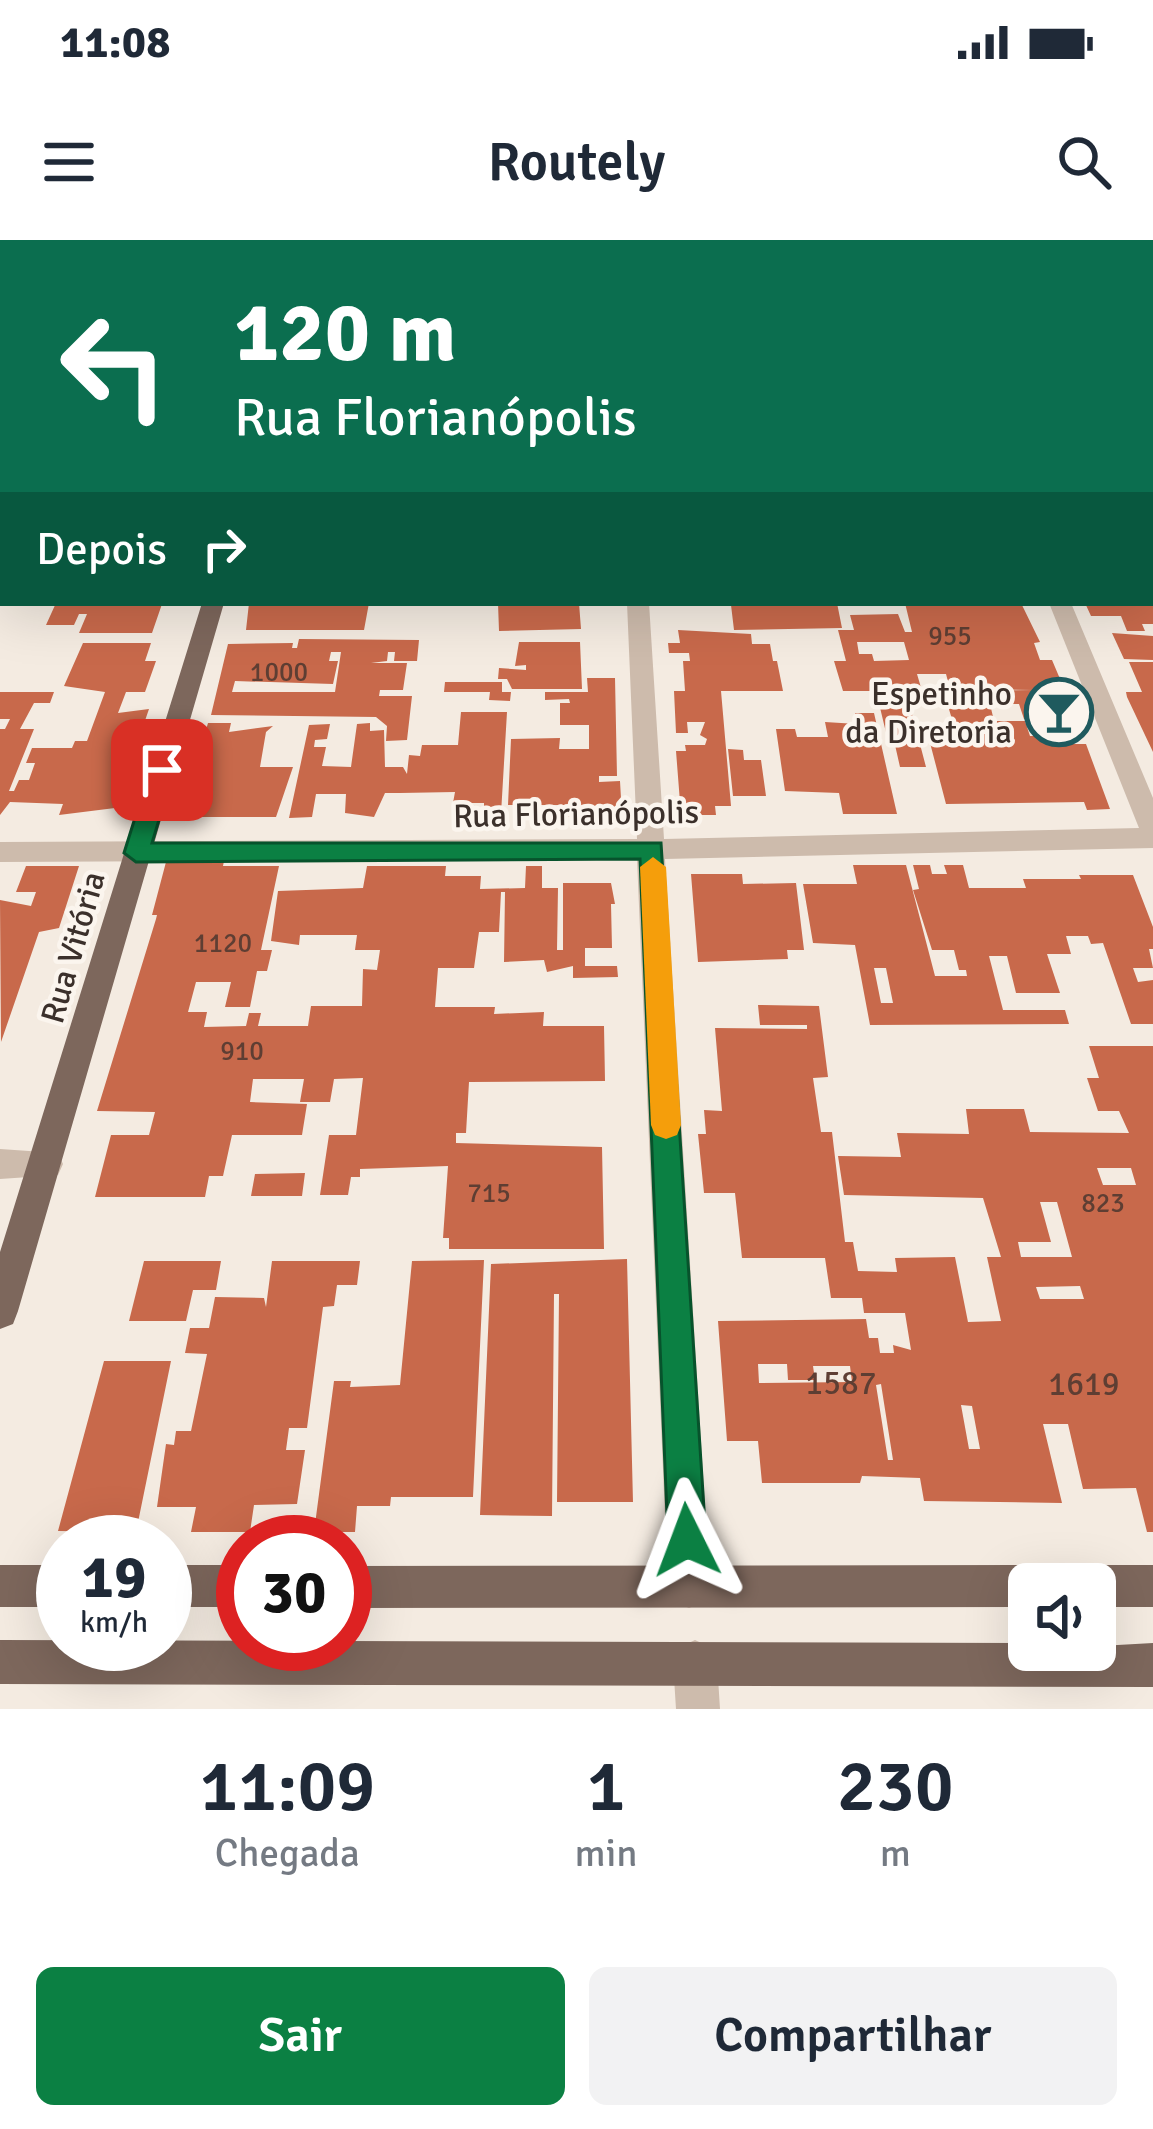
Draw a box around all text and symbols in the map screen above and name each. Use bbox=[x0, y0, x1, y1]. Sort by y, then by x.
text: 11:08 bbox=[60, 15, 170, 70]
icon: menu bbox=[36, 129, 102, 195]
text: Routely bbox=[488, 129, 665, 196]
icon: search bbox=[1051, 129, 1117, 195]
text: 120 m bbox=[234, 281, 456, 385]
icon: left bbox=[36, 288, 192, 444]
text: Rua Florianópolis bbox=[234, 384, 637, 451]
icon: right bbox=[191, 516, 257, 582]
text: Depois bbox=[36, 522, 167, 577]
house number: 955 bbox=[928, 620, 972, 653]
house number: 1000 bbox=[250, 656, 308, 689]
place label: Espetinho da Diretoria bbox=[845, 674, 1012, 753]
bar icon: Espetinho da Diretoria bbox=[1024, 677, 1094, 747]
pin bbox=[111, 719, 213, 821]
icon: arrive bbox=[129, 737, 195, 803]
street label: Rua Florianópolis bbox=[453, 792, 699, 837]
street label: Rua Vitória bbox=[32, 867, 115, 1028]
house number: 1120 bbox=[194, 927, 252, 960]
house number: 910 bbox=[220, 1035, 264, 1068]
house number: 715 bbox=[467, 1177, 511, 1210]
house number: 823 bbox=[1081, 1187, 1125, 1220]
house number: 1587 bbox=[805, 1363, 877, 1404]
house number: 1619 bbox=[1048, 1364, 1120, 1405]
position arrow bbox=[624, 1477, 750, 1603]
speed limit sign: 30 bbox=[216, 1515, 372, 1671]
text: 19 bbox=[82, 1541, 146, 1615]
map controls bbox=[1008, 1563, 1116, 1671]
button: sound bbox=[1008, 1563, 1116, 1671]
text: km/h bbox=[80, 1604, 148, 1641]
text: 11:09 bbox=[199, 1742, 375, 1831]
text: 1 bbox=[587, 1742, 626, 1831]
text: 230 bbox=[837, 1742, 954, 1831]
text: Chegada bbox=[215, 1829, 360, 1877]
text: min bbox=[575, 1829, 638, 1877]
text: m bbox=[880, 1829, 911, 1877]
button: Sair bbox=[36, 1967, 565, 2105]
button: Compartilhar bbox=[589, 1967, 1117, 2105]

